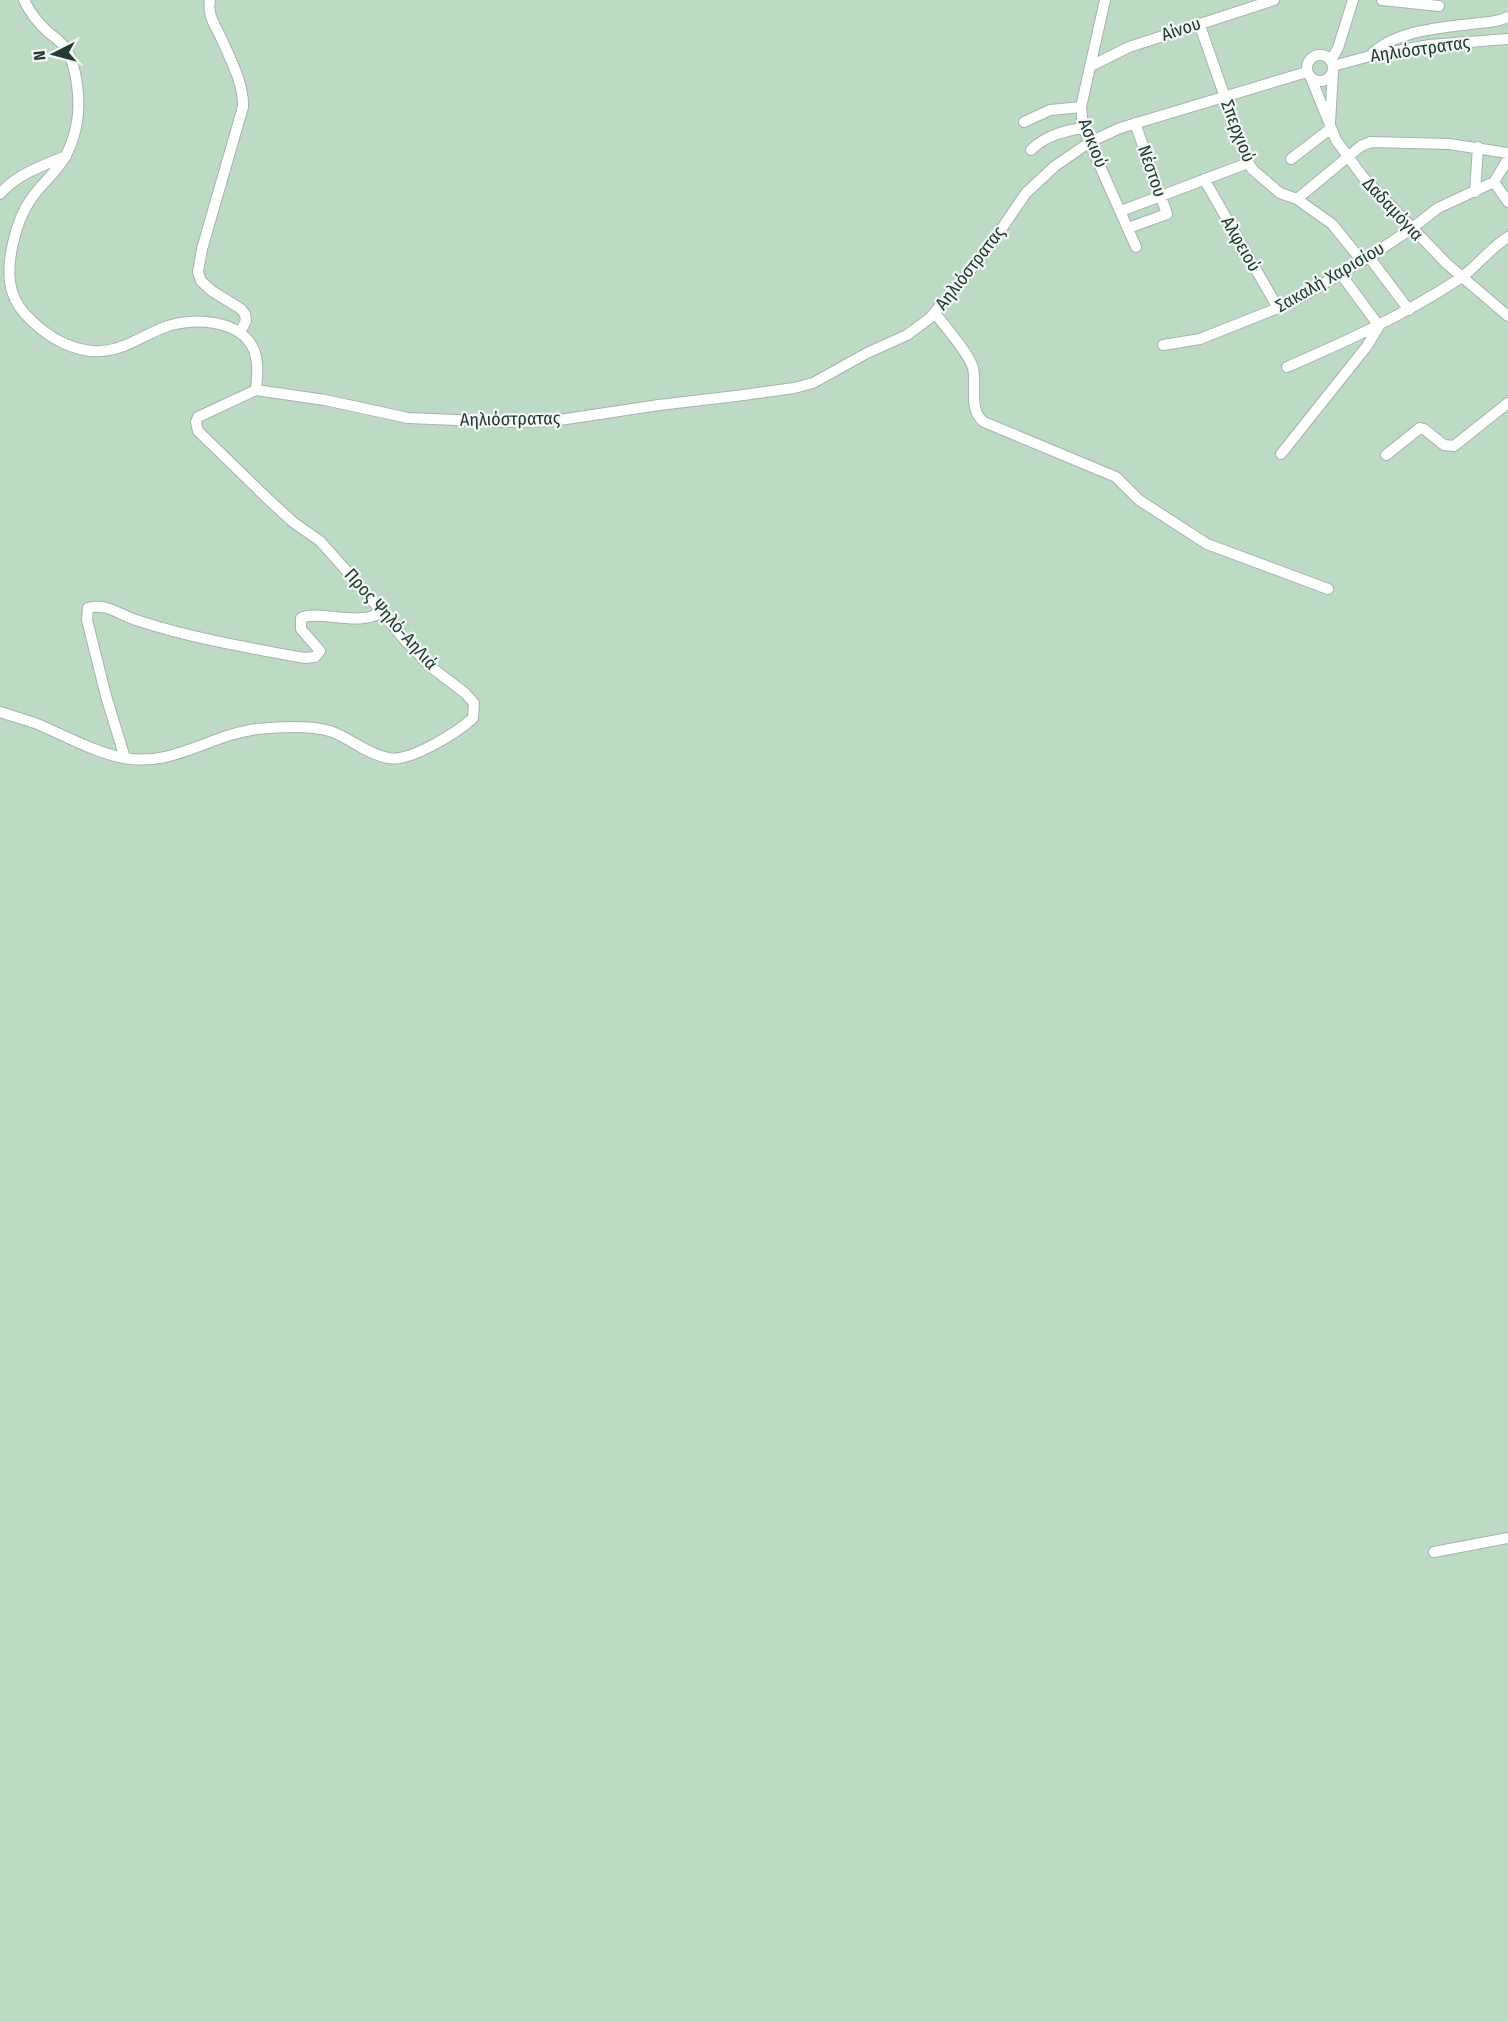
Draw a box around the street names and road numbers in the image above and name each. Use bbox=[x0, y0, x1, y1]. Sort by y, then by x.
street label: Αίνου bbox=[1158, 12, 1204, 46]
street label: Αηλιόστρατας bbox=[1369, 31, 1472, 67]
street label: Σπερχιού bbox=[1216, 97, 1260, 165]
street label: Ασκιού bbox=[1074, 115, 1112, 171]
street label: Νέστου bbox=[1133, 142, 1171, 200]
street label: Δαδαμόγια bbox=[1358, 173, 1428, 245]
street label: Αλφειού bbox=[1216, 213, 1266, 275]
street label: Αηλιόστρατας bbox=[930, 221, 1010, 314]
street label: Σακαλή Χαρισίου bbox=[1272, 237, 1388, 317]
street label: Αηλιόστρατας bbox=[460, 407, 561, 431]
street label: Προς Ψηλό-ΑηΛιά bbox=[340, 564, 442, 674]

